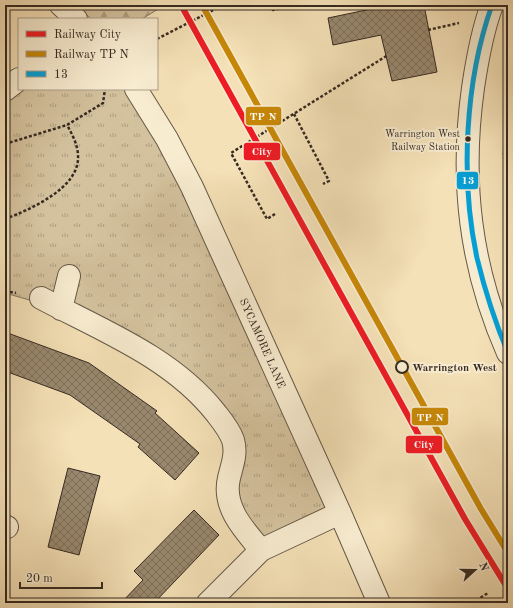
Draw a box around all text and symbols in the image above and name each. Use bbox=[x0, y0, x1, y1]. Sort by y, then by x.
legend bbox=[18, 18, 158, 90]
text: Railway City bbox=[54, 29, 122, 41]
text: Railway TP N bbox=[54, 49, 129, 61]
text: 13 bbox=[54, 69, 68, 81]
line badge: TP N bbox=[245, 106, 282, 126]
text: TP N bbox=[249, 112, 277, 123]
place label: Warrington West Railway Station bbox=[385, 129, 461, 152]
marker: Warrington West Railway Station bbox=[463, 134, 473, 144]
line badge: City bbox=[243, 142, 281, 161]
text: City bbox=[252, 147, 272, 158]
line badge: 13 bbox=[456, 171, 479, 190]
text: 13 bbox=[462, 176, 474, 187]
street label: SYCAMORE LANE bbox=[237, 297, 286, 390]
marker: Warrington West bbox=[395, 360, 409, 374]
place label: Warrington West bbox=[412, 363, 497, 374]
line badge: TP N bbox=[411, 407, 449, 426]
text: TP N bbox=[416, 413, 444, 424]
line badge: City bbox=[405, 435, 443, 454]
text: City bbox=[414, 440, 434, 451]
north arrow bbox=[455, 550, 495, 590]
text: N bbox=[476, 561, 490, 573]
scale bar bbox=[20, 564, 102, 590]
text: 20 m bbox=[26, 573, 53, 585]

